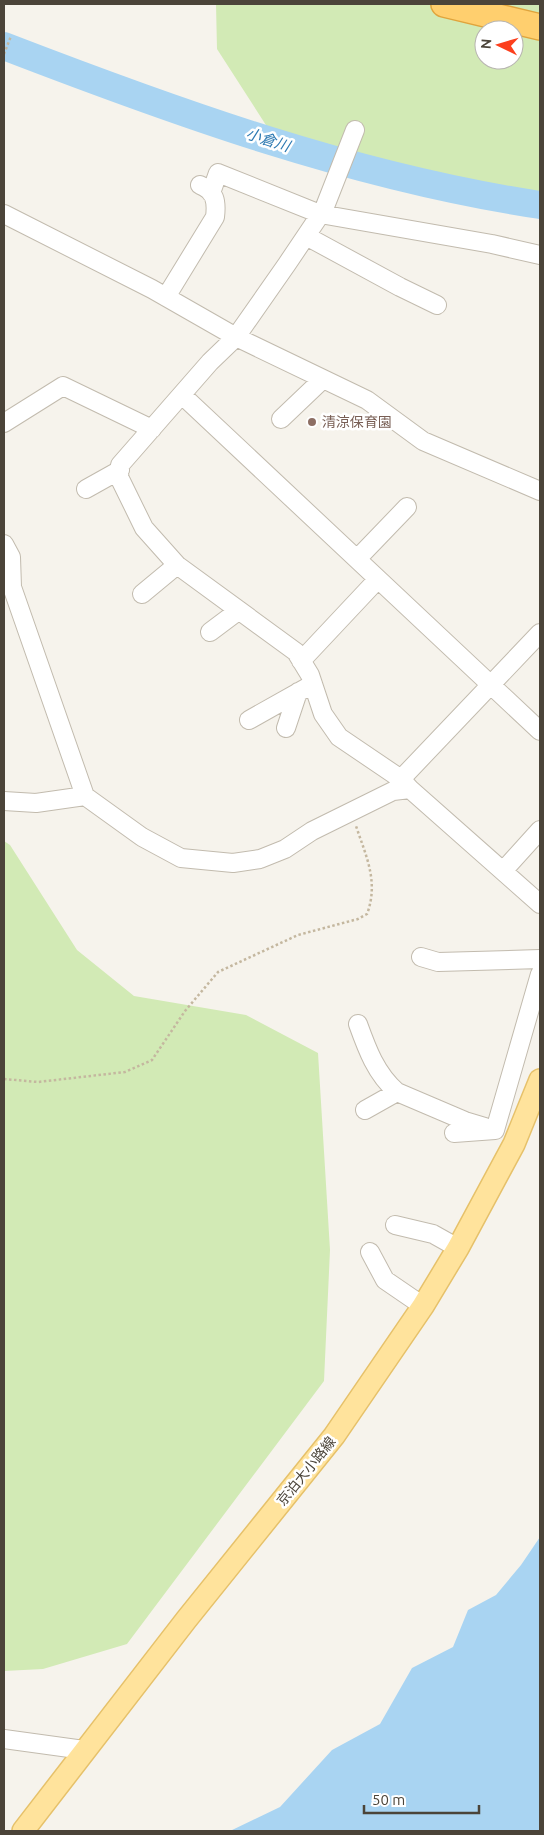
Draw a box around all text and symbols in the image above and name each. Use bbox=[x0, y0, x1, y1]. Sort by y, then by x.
north arrow bbox=[474, 20, 524, 70]
text: N bbox=[478, 38, 494, 50]
water label: 小倉川 bbox=[244, 124, 294, 155]
place label: 清涼保育園 bbox=[322, 414, 392, 430]
marker: 清涼保育園 bbox=[306, 416, 318, 428]
street label: 京泊大小路線 bbox=[273, 1433, 339, 1509]
scale bar bbox=[364, 1782, 479, 1814]
text: 50 m bbox=[372, 1791, 405, 1808]

